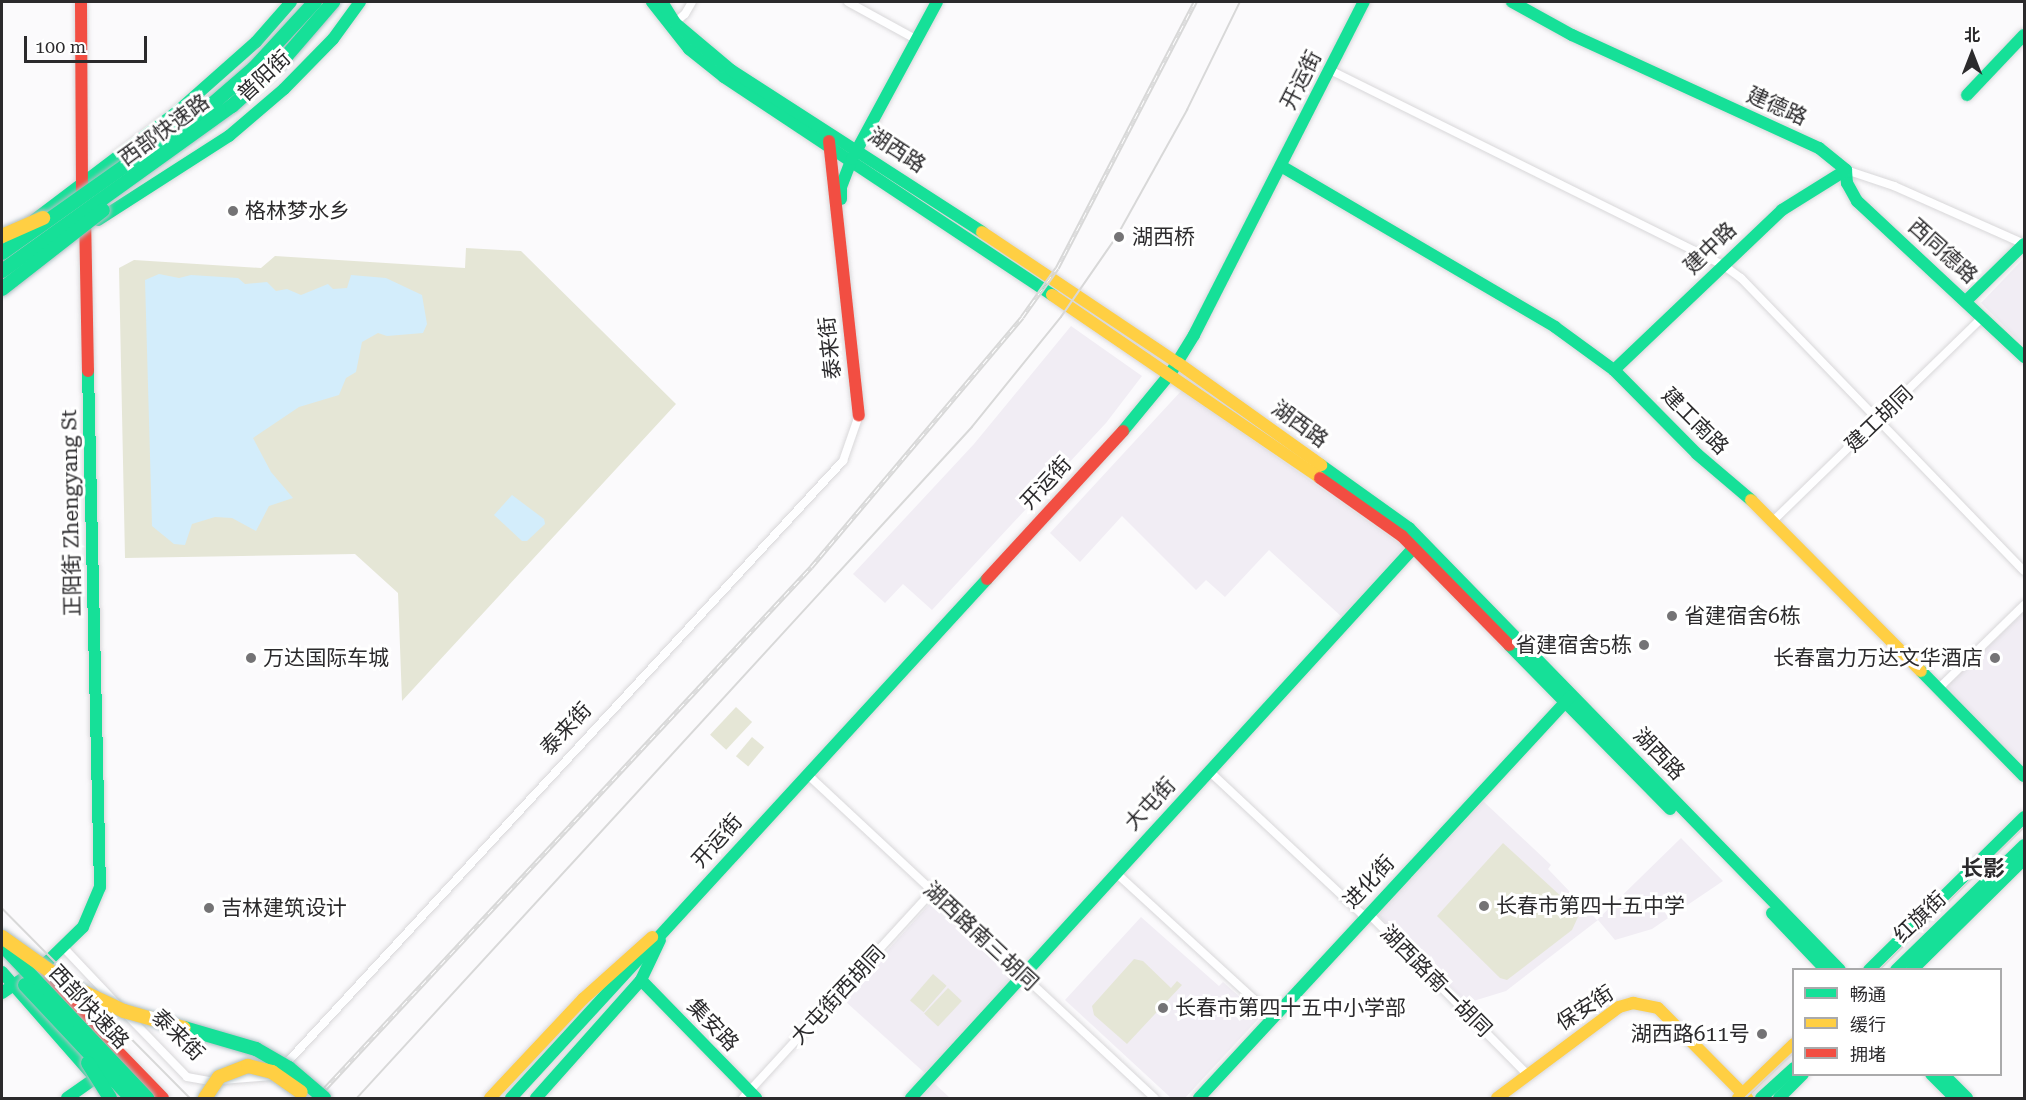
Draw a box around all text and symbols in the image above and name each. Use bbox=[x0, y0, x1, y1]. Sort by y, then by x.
scale bar bbox=[27, 24, 150, 62]
north arrow bbox=[1942, 24, 2002, 84]
text: 北 bbox=[1964, 26, 1980, 45]
text: 100 m bbox=[35, 36, 86, 57]
street label: 普阳街 bbox=[232, 45, 296, 107]
street label: 开运街 bbox=[1275, 46, 1327, 114]
street label: 建德路 bbox=[1743, 82, 1811, 130]
street label: 西部快速路 bbox=[114, 89, 214, 171]
street label: 湖西路 bbox=[864, 122, 930, 178]
place label: 格林梦水乡 bbox=[245, 198, 350, 224]
marker: 格林梦水乡 bbox=[226, 204, 240, 218]
street label: 西同德路 bbox=[1903, 214, 1983, 288]
street label: 建中路 bbox=[1679, 217, 1741, 279]
place label: 湖西桥 bbox=[1132, 224, 1195, 250]
marker: 湖西桥 bbox=[1110, 228, 1128, 246]
street label: 泰来街 bbox=[814, 315, 846, 381]
street label: 建工胡同 bbox=[1840, 381, 1918, 457]
street label: 建工南路 bbox=[1656, 382, 1734, 460]
street label: 湖西路 bbox=[1267, 395, 1333, 453]
street label: 正阳街 Zhengyang St bbox=[57, 409, 85, 617]
street label: 开运街 bbox=[1015, 451, 1077, 515]
place label: 省建宿舍6栋 bbox=[1684, 603, 1801, 629]
marker: 省建宿舍6栋 bbox=[1665, 609, 1679, 623]
place label: 省建宿舍5栋 bbox=[1515, 632, 1632, 658]
marker: 省建宿舍5栋 bbox=[1637, 638, 1651, 652]
place label: 万达国际车城 bbox=[263, 645, 389, 671]
place label: 长春富力万达文华酒店 bbox=[1773, 645, 1983, 671]
marker: 万达国际车城 bbox=[244, 651, 258, 665]
marker: 长春富力万达文华酒店 bbox=[1988, 651, 2002, 665]
street label: 泰来街 bbox=[535, 697, 597, 761]
street label: 湖西路 bbox=[1628, 723, 1690, 785]
street label: 大屯街 bbox=[1119, 772, 1181, 836]
street label: 开运街 bbox=[687, 809, 747, 873]
street label: 进化街 bbox=[1338, 850, 1400, 914]
district label: 长影 bbox=[1961, 856, 2005, 882]
street label: 湖西路南三胡同 bbox=[919, 877, 1043, 995]
street label: 红旗街 bbox=[1889, 886, 1951, 948]
place label: 长春市第四十五中学 bbox=[1496, 893, 1685, 919]
place label: 吉林建筑设计 bbox=[221, 895, 347, 921]
marker: 长春市第四十五中学 bbox=[1477, 899, 1491, 913]
marker: 吉林建筑设计 bbox=[202, 901, 216, 915]
street label: 湖西路南一胡同 bbox=[1375, 920, 1497, 1042]
street label: 大屯街西胡同 bbox=[786, 940, 890, 1050]
street label: 西部快速路 bbox=[44, 960, 134, 1054]
legend bbox=[1792, 968, 2002, 1076]
street label: 保安街 bbox=[1552, 980, 1618, 1036]
text: 畅通 bbox=[1850, 984, 1886, 1005]
street label: 集安路 bbox=[682, 994, 744, 1056]
place label: 长春市第四十五中小学部 bbox=[1175, 995, 1406, 1021]
marker: 长春市第四十五中小学部 bbox=[1156, 1001, 1170, 1015]
street label: 泰来街 bbox=[147, 1004, 209, 1066]
text: 缓行 bbox=[1850, 1014, 1886, 1035]
place label: 湖西路611号 bbox=[1631, 1021, 1750, 1047]
marker: 湖西路611号 bbox=[1755, 1027, 1769, 1041]
text: 拥堵 bbox=[1850, 1044, 1886, 1065]

